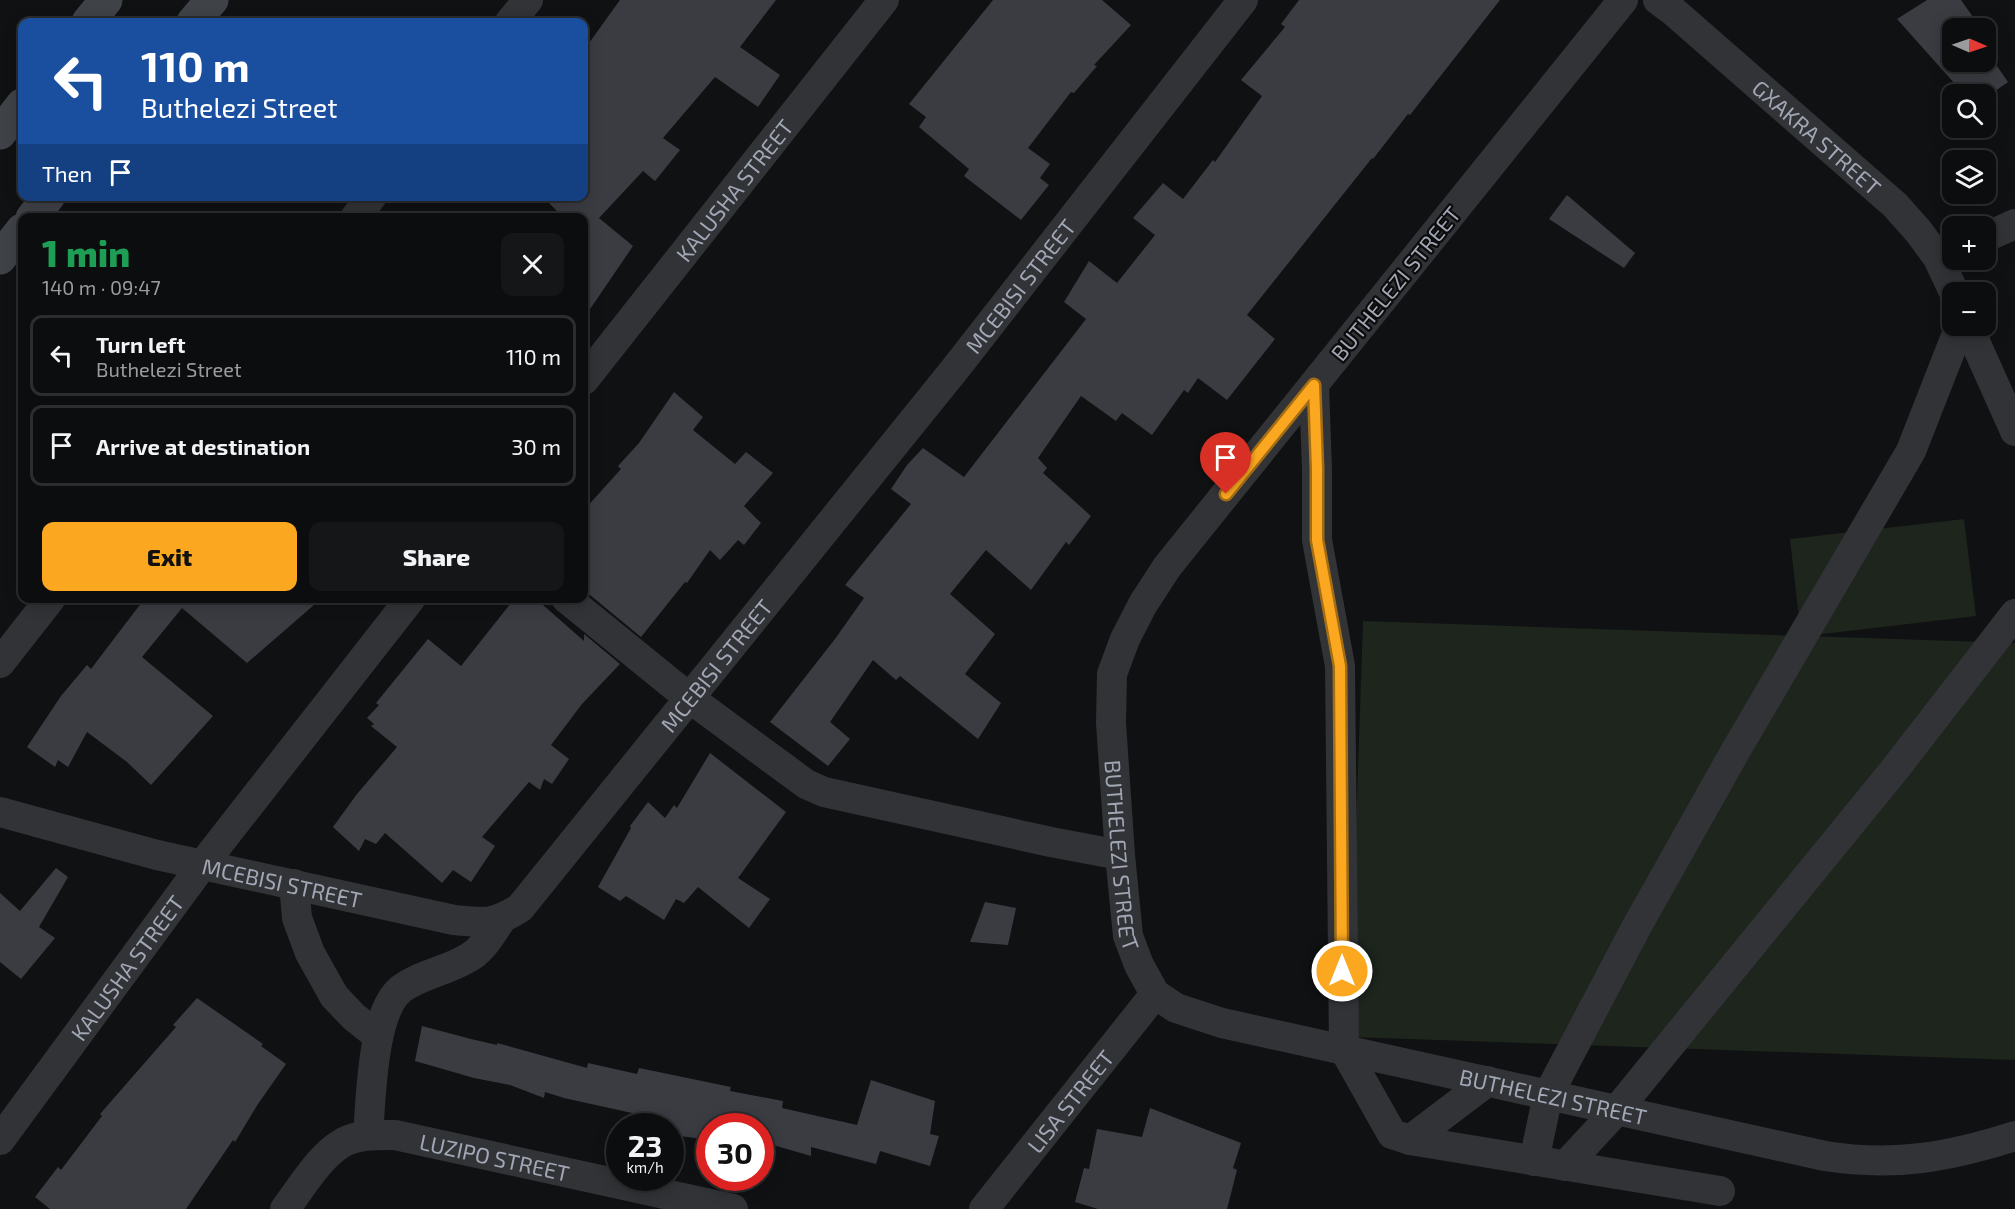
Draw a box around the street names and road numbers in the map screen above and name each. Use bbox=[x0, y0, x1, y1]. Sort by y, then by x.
street label: GXAKRA STREET bbox=[1748, 74, 1887, 200]
street label: KALUSHA STREET bbox=[670, 114, 798, 266]
street label: BUTHELEZI STREET bbox=[1325, 200, 1465, 365]
street label: MCEBISI STREET bbox=[960, 214, 1080, 358]
street label: MCEBISI STREET bbox=[655, 593, 777, 737]
street label: BUTHELEZI STREET bbox=[1101, 759, 1145, 954]
street label: MCEBISI STREET bbox=[200, 852, 365, 913]
street label: KALUSHA STREET bbox=[65, 890, 189, 1045]
street label: LISA STREET bbox=[1021, 1044, 1119, 1157]
street label: BUTHELEZI STREET bbox=[1457, 1063, 1649, 1129]
street label: LUZIPO STREET bbox=[417, 1128, 572, 1186]

